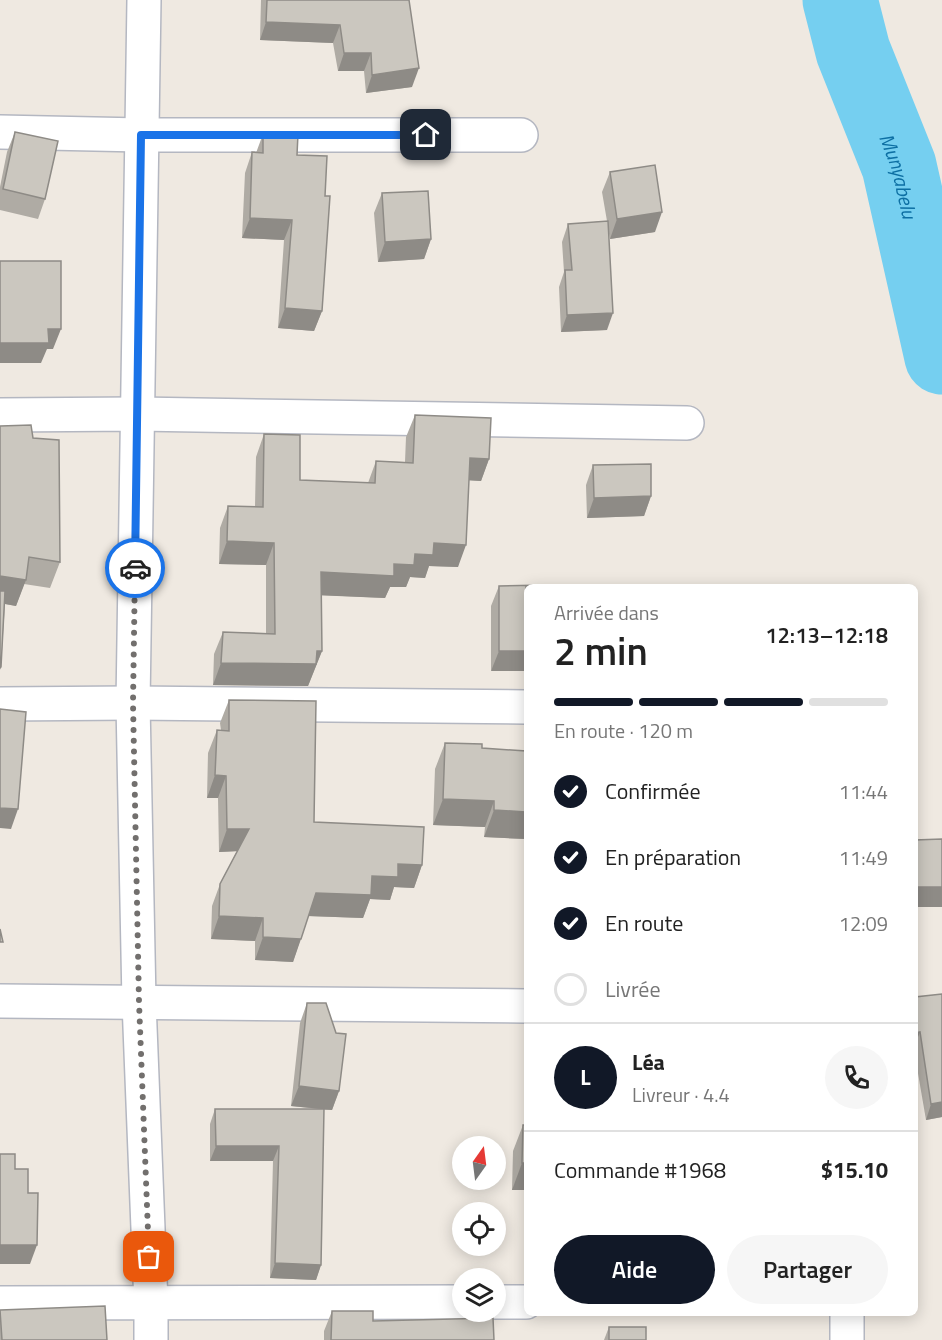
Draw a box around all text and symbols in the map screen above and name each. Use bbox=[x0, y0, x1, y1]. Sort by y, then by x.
pin bbox=[400, 109, 451, 160]
icon: home bbox=[409, 118, 442, 151]
water label: Munyabelu bbox=[872, 128, 926, 222]
courier bbox=[105, 538, 165, 598]
icon: car bbox=[119, 552, 152, 585]
text: Arrivée dans bbox=[554, 597, 659, 628]
text: 12:13–12:18 bbox=[765, 618, 888, 652]
text: 2 min bbox=[554, 621, 648, 680]
text: En route · 120 m bbox=[554, 715, 693, 746]
text: Confirmée bbox=[605, 774, 701, 808]
icon: check bbox=[554, 775, 587, 808]
text: 11:44 bbox=[839, 776, 888, 807]
text: En préparation bbox=[605, 840, 741, 874]
icon: check bbox=[554, 841, 587, 874]
text: 11:49 bbox=[839, 842, 888, 873]
text: En route bbox=[605, 906, 683, 940]
icon: check bbox=[554, 907, 587, 940]
text: 12:09 bbox=[839, 908, 888, 939]
text: Livrée bbox=[605, 972, 661, 1006]
text: Léa bbox=[632, 1045, 665, 1079]
button: phone bbox=[825, 1046, 888, 1109]
text: L bbox=[580, 1060, 591, 1094]
text: Livreur · 4.4 bbox=[632, 1079, 730, 1110]
north arrow bbox=[452, 1136, 506, 1190]
map controls bbox=[452, 1136, 506, 1322]
text: Commande #1968 bbox=[554, 1153, 726, 1187]
text: $15.10 bbox=[821, 1153, 888, 1187]
button: locate bbox=[452, 1202, 506, 1256]
pin bbox=[123, 1231, 174, 1282]
button: Aide bbox=[554, 1235, 715, 1304]
button: Partager bbox=[727, 1235, 888, 1304]
icon: bag bbox=[132, 1240, 165, 1273]
button: layers bbox=[452, 1268, 506, 1322]

